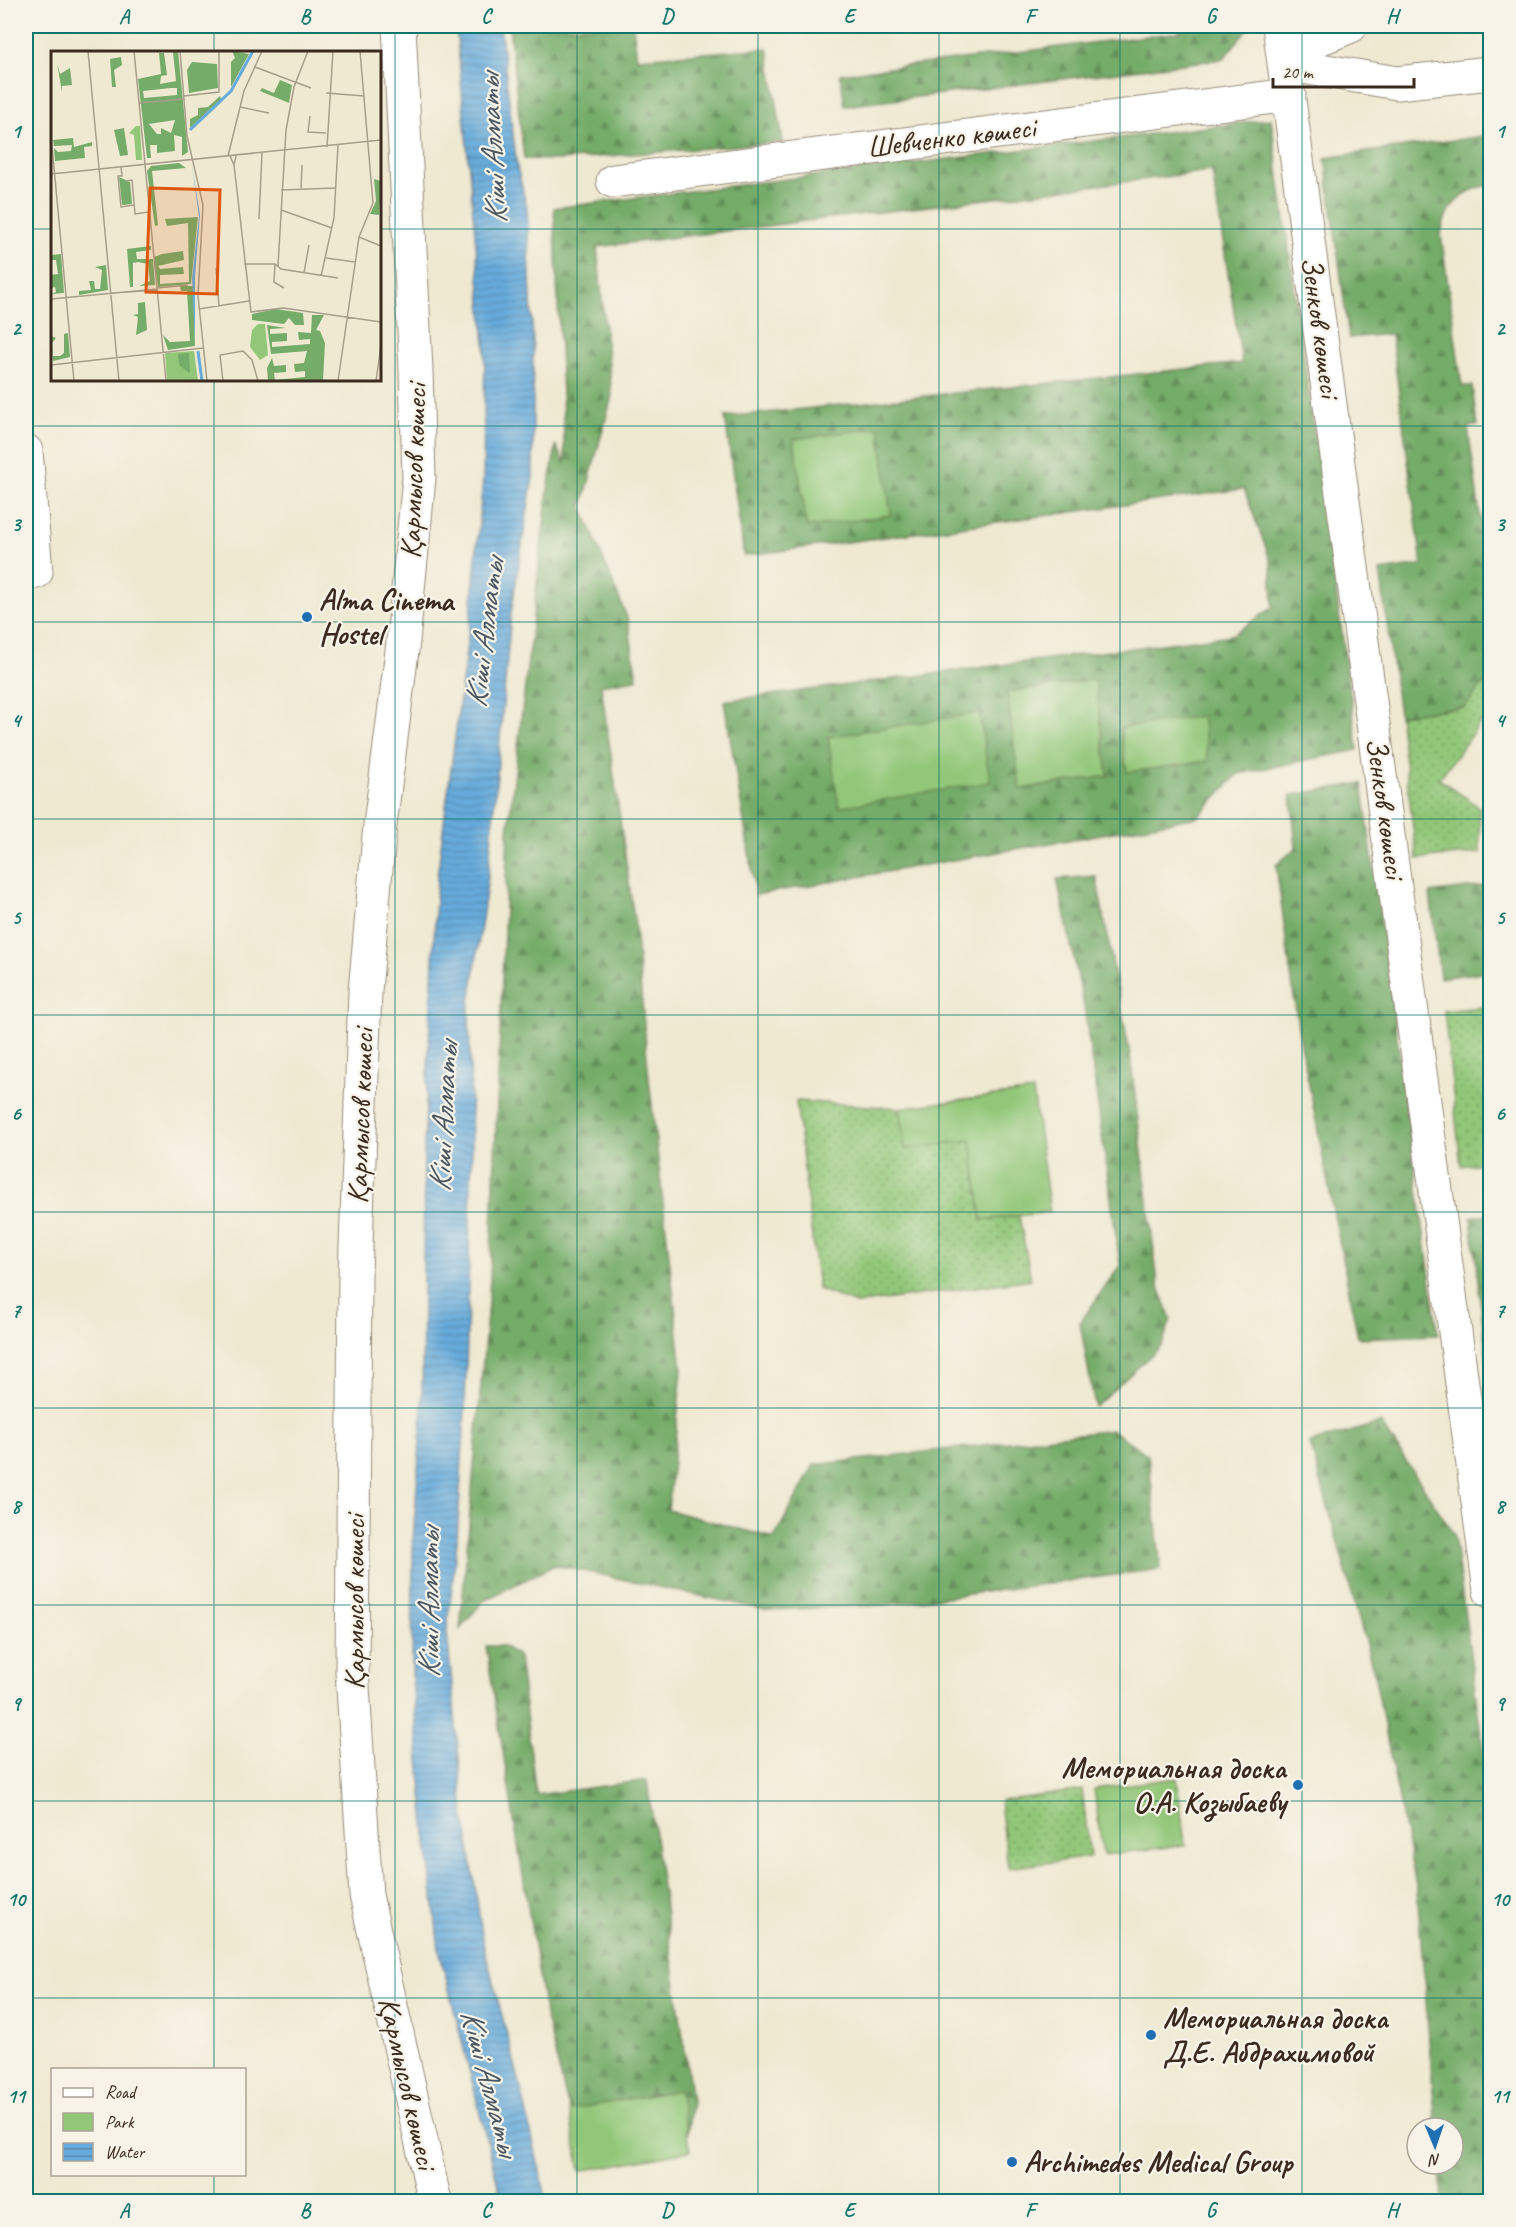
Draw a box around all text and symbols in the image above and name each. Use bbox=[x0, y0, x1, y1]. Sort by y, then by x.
text: A bbox=[119, 4, 131, 29]
text: B bbox=[300, 4, 312, 29]
text: C bbox=[481, 4, 493, 29]
text: D bbox=[661, 4, 675, 29]
text: E bbox=[844, 4, 858, 29]
text: F bbox=[1025, 4, 1039, 29]
text: G bbox=[1206, 4, 1219, 29]
text: H bbox=[1386, 4, 1401, 29]
inset map bbox=[51, 51, 381, 381]
scale bar bbox=[1273, 51, 1414, 89]
text: 20 m bbox=[1282, 61, 1315, 83]
water label: Кіші Алматы bbox=[467, 68, 516, 225]
street label: Шевченко көшесі bbox=[865, 107, 1041, 166]
text: 1 bbox=[12, 119, 23, 144]
text: 1 bbox=[1496, 119, 1507, 144]
street label: Зенков көшесі bbox=[1292, 254, 1350, 403]
text: 2 bbox=[12, 316, 23, 341]
text: 2 bbox=[1496, 316, 1507, 341]
street label: Қармысов көшесі bbox=[391, 379, 435, 559]
text: 3 bbox=[12, 512, 23, 537]
text: 3 bbox=[1496, 512, 1507, 537]
water label: Кіші Алматы bbox=[455, 551, 514, 710]
place label: Alma Cinema Hostel bbox=[319, 581, 456, 653]
marker: Alma Cinema Hostel bbox=[300, 610, 314, 624]
text: 4 bbox=[12, 708, 24, 733]
text: 4 bbox=[1496, 708, 1508, 733]
street label: Зенков көшесі bbox=[1357, 735, 1415, 884]
text: 5 bbox=[12, 905, 23, 930]
text: 5 bbox=[1496, 905, 1507, 930]
street label: Қармысов көшесі bbox=[338, 1024, 382, 1204]
water label: Кіші Алматы bbox=[419, 1036, 468, 1193]
text: 6 bbox=[11, 1101, 22, 1126]
text: 6 bbox=[1495, 1101, 1506, 1126]
text: 7 bbox=[12, 1298, 23, 1323]
text: 7 bbox=[1496, 1298, 1507, 1323]
text: 8 bbox=[12, 1494, 24, 1519]
text: 8 bbox=[1496, 1494, 1508, 1519]
street label: Қармысов көшесі bbox=[335, 1511, 373, 1690]
water label: Кіші Алматы bbox=[408, 1523, 449, 1678]
text: 9 bbox=[12, 1691, 23, 1716]
text: 9 bbox=[1496, 1691, 1507, 1716]
place label: Мемориальная доска О.А. Козыбаеву bbox=[1061, 1749, 1289, 1822]
marker: Мемориальная доска О.А. Козыбаеву bbox=[1291, 1778, 1305, 1792]
text: 10 bbox=[7, 1887, 27, 1912]
text: 10 bbox=[1491, 1887, 1511, 1912]
street label: Қармысов көшесі bbox=[370, 1993, 447, 2176]
place label: Мемориальная доска Д.Е. Абдрахимовой bbox=[1163, 1999, 1389, 2071]
water label: Кіші Алматы bbox=[451, 2004, 530, 2164]
marker: Мемориальная доска Д.Е. Абдрахимовой bbox=[1144, 2028, 1158, 2042]
legend bbox=[51, 2068, 246, 2176]
text: Road bbox=[105, 2081, 138, 2103]
text: 11 bbox=[7, 2084, 27, 2109]
text: 11 bbox=[1491, 2084, 1511, 2109]
text: Park bbox=[105, 2111, 135, 2133]
north arrow bbox=[1405, 2116, 1465, 2176]
text: Water bbox=[105, 2141, 146, 2163]
place label: Archimedes Medical Group bbox=[1024, 2143, 1295, 2181]
text: N bbox=[1427, 2150, 1441, 2170]
marker: Archimedes Medical Group bbox=[1005, 2155, 1019, 2169]
text: A bbox=[119, 2198, 131, 2223]
text: B bbox=[300, 2198, 312, 2223]
text: C bbox=[481, 2198, 493, 2223]
text: D bbox=[661, 2198, 675, 2223]
text: E bbox=[844, 2198, 858, 2223]
text: F bbox=[1025, 2198, 1039, 2223]
text: G bbox=[1206, 2198, 1219, 2223]
text: H bbox=[1386, 2198, 1401, 2223]

